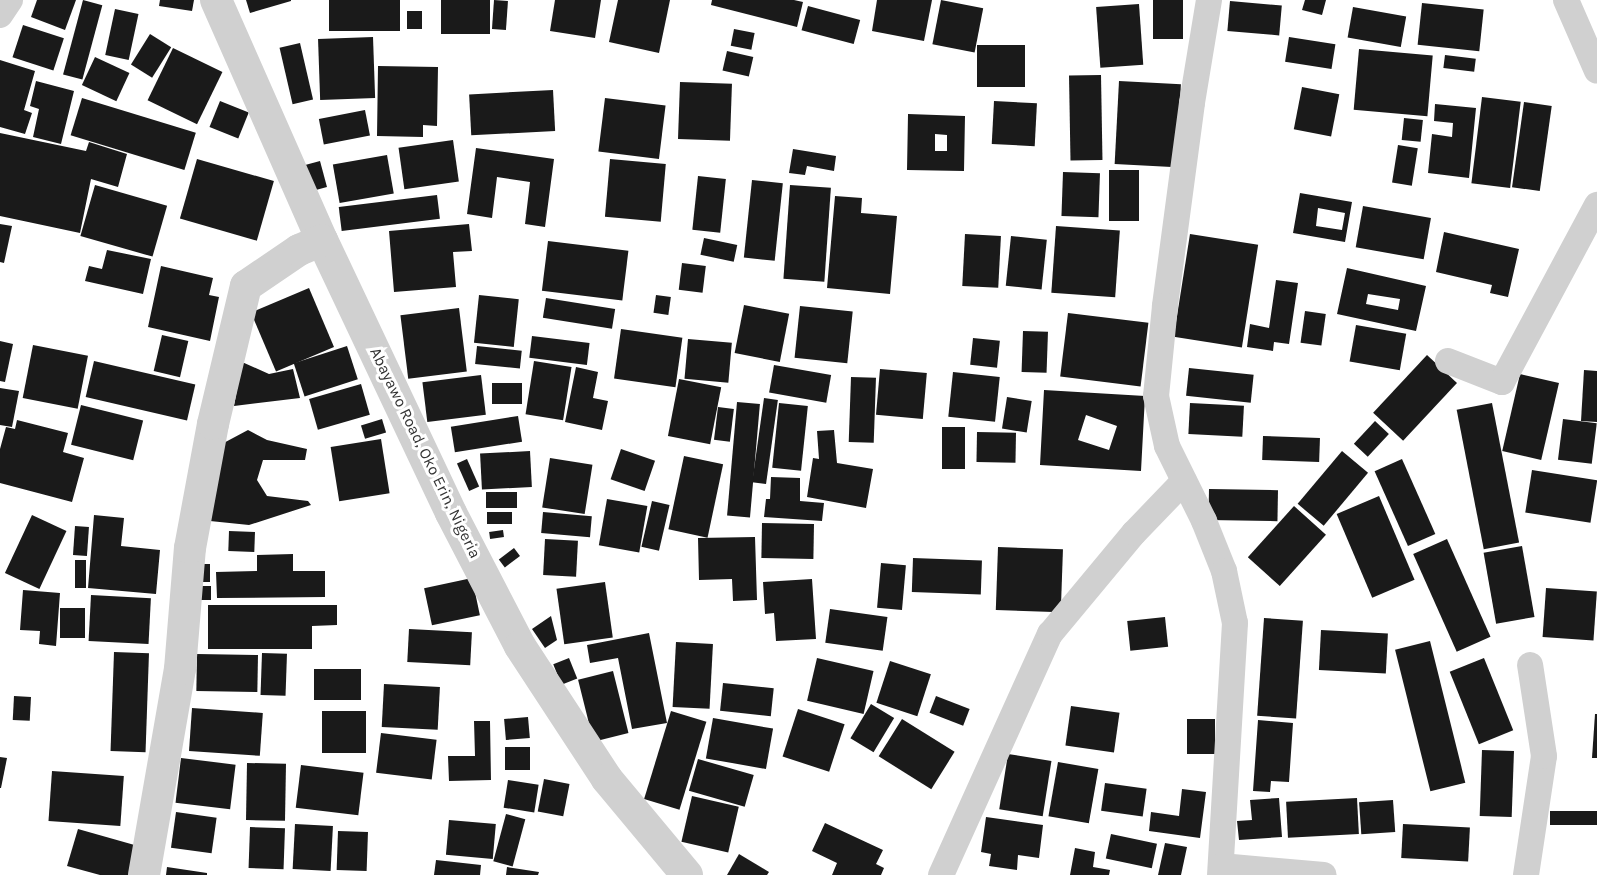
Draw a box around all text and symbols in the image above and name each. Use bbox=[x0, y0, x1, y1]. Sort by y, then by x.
street label: Abayawo Road, Oko Erin, Nigeria bbox=[365, 344, 485, 562]

